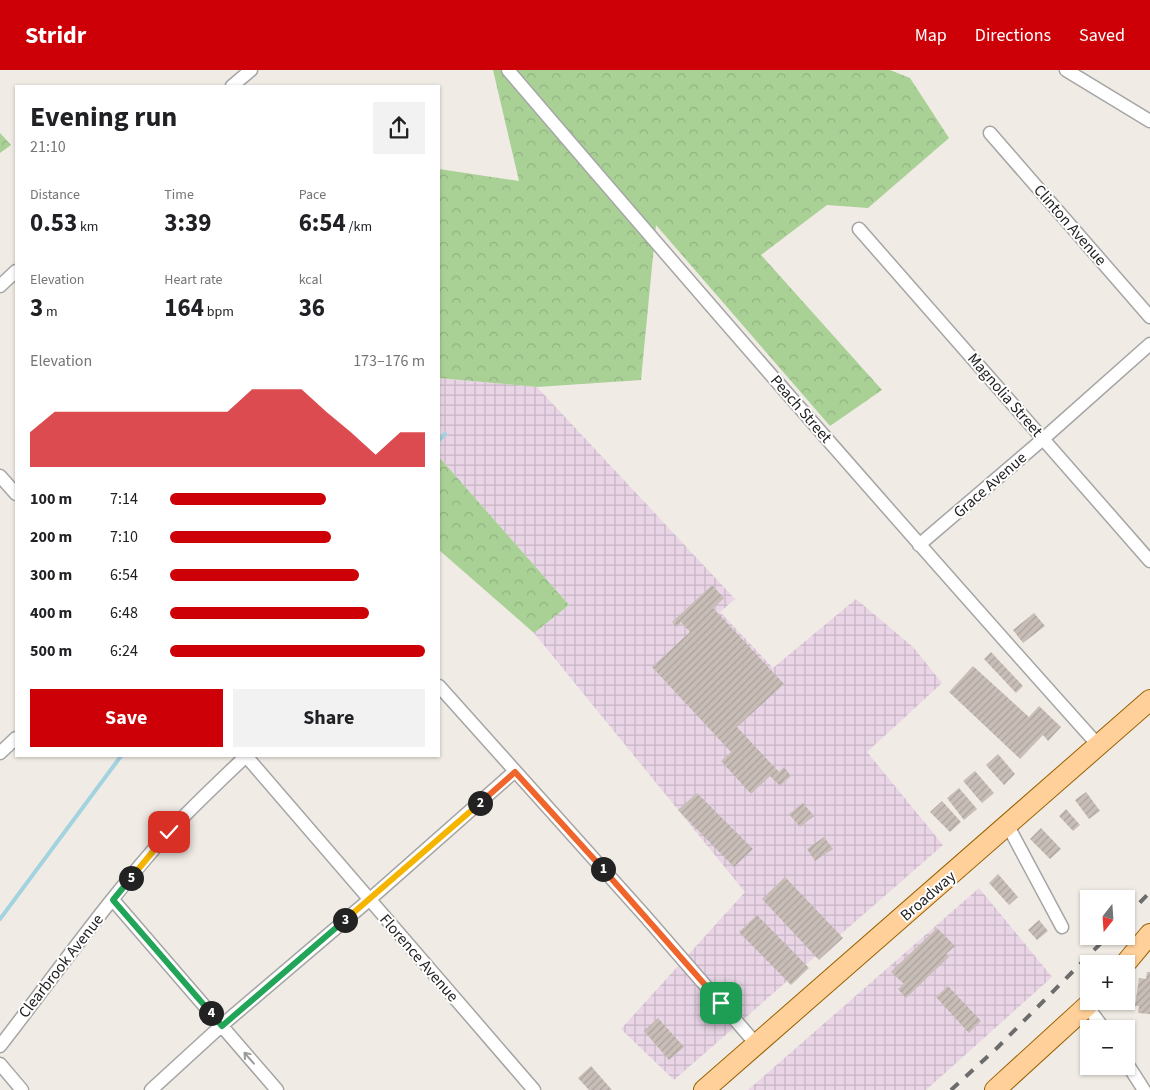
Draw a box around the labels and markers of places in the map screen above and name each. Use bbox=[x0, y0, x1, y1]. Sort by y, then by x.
pin: 2 bbox=[468, 790, 492, 816]
pin bbox=[148, 811, 190, 853]
pin: 1 bbox=[590, 856, 616, 882]
pin: 5 bbox=[118, 866, 144, 890]
pin: 3 bbox=[332, 908, 358, 932]
pin bbox=[700, 982, 742, 1024]
pin: 4 bbox=[198, 1000, 224, 1026]

